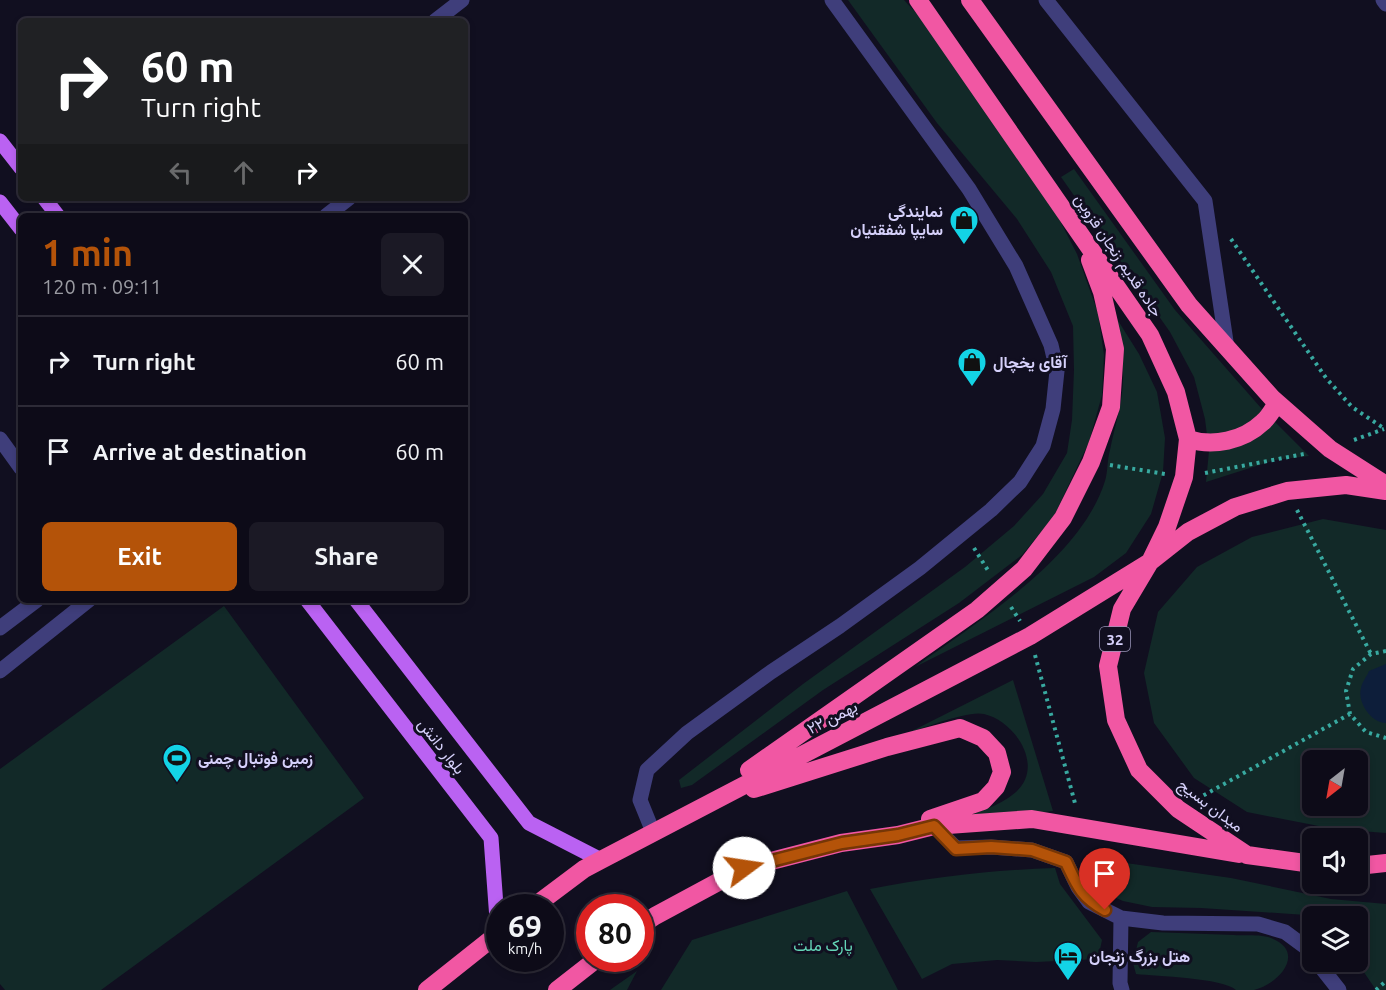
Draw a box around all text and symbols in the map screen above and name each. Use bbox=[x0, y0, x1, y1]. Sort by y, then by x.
icon: right bbox=[42, 42, 120, 120]
text: 60 m bbox=[141, 43, 235, 90]
text: Turn right bbox=[141, 92, 261, 122]
icon: left bbox=[164, 156, 197, 189]
icon: ahead bbox=[227, 156, 260, 189]
icon: right bbox=[290, 156, 323, 189]
street label: جاده قدیم زنجان قزوین bbox=[1070, 190, 1167, 321]
place label: نمایندگی سایپا شفقتیان bbox=[850, 202, 943, 241]
shop icon: نمایندگی سایپا شفقتیان bbox=[948, 204, 980, 246]
text: 1 min bbox=[42, 232, 133, 273]
button: close bbox=[381, 233, 444, 296]
text: 120 m · 09:11 bbox=[42, 275, 162, 298]
icon: right bbox=[42, 345, 75, 378]
shop icon: آقای یخچال bbox=[956, 346, 988, 388]
text: Turn right bbox=[93, 349, 195, 374]
text: 60 m bbox=[395, 349, 444, 374]
place label: آقای یخچال bbox=[993, 353, 1069, 374]
icon: arrive bbox=[42, 435, 75, 468]
text: Arrive at destination bbox=[93, 439, 307, 464]
text: 60 m bbox=[395, 439, 444, 464]
button: Exit bbox=[42, 522, 237, 591]
button: Share bbox=[249, 522, 444, 591]
road number: 32 bbox=[1100, 627, 1130, 651]
street label: ۲۲ بهمن bbox=[804, 697, 861, 739]
street label: بلوار دانش bbox=[413, 715, 469, 779]
sports icon: زمین فوتبال چمنی bbox=[161, 742, 193, 784]
place label: زمین فوتبال چمنی bbox=[198, 749, 313, 770]
north arrow bbox=[1302, 750, 1368, 816]
map controls bbox=[1302, 750, 1368, 972]
street label: میدان بسیج bbox=[1173, 775, 1247, 838]
button: sound bbox=[1302, 828, 1368, 894]
position arrow bbox=[712, 836, 776, 900]
pin bbox=[1079, 848, 1130, 910]
icon: arrive bbox=[1088, 857, 1121, 890]
speed limit sign: 80 bbox=[576, 894, 654, 972]
button: layers bbox=[1302, 906, 1368, 972]
text: 69 bbox=[508, 909, 542, 943]
park label: پارک ملت bbox=[793, 936, 853, 957]
text: km/h bbox=[508, 940, 542, 957]
hotel icon: هتل بزرگ زنجان bbox=[1052, 940, 1084, 982]
place label: هتل بزرگ زنجان bbox=[1089, 947, 1190, 967]

